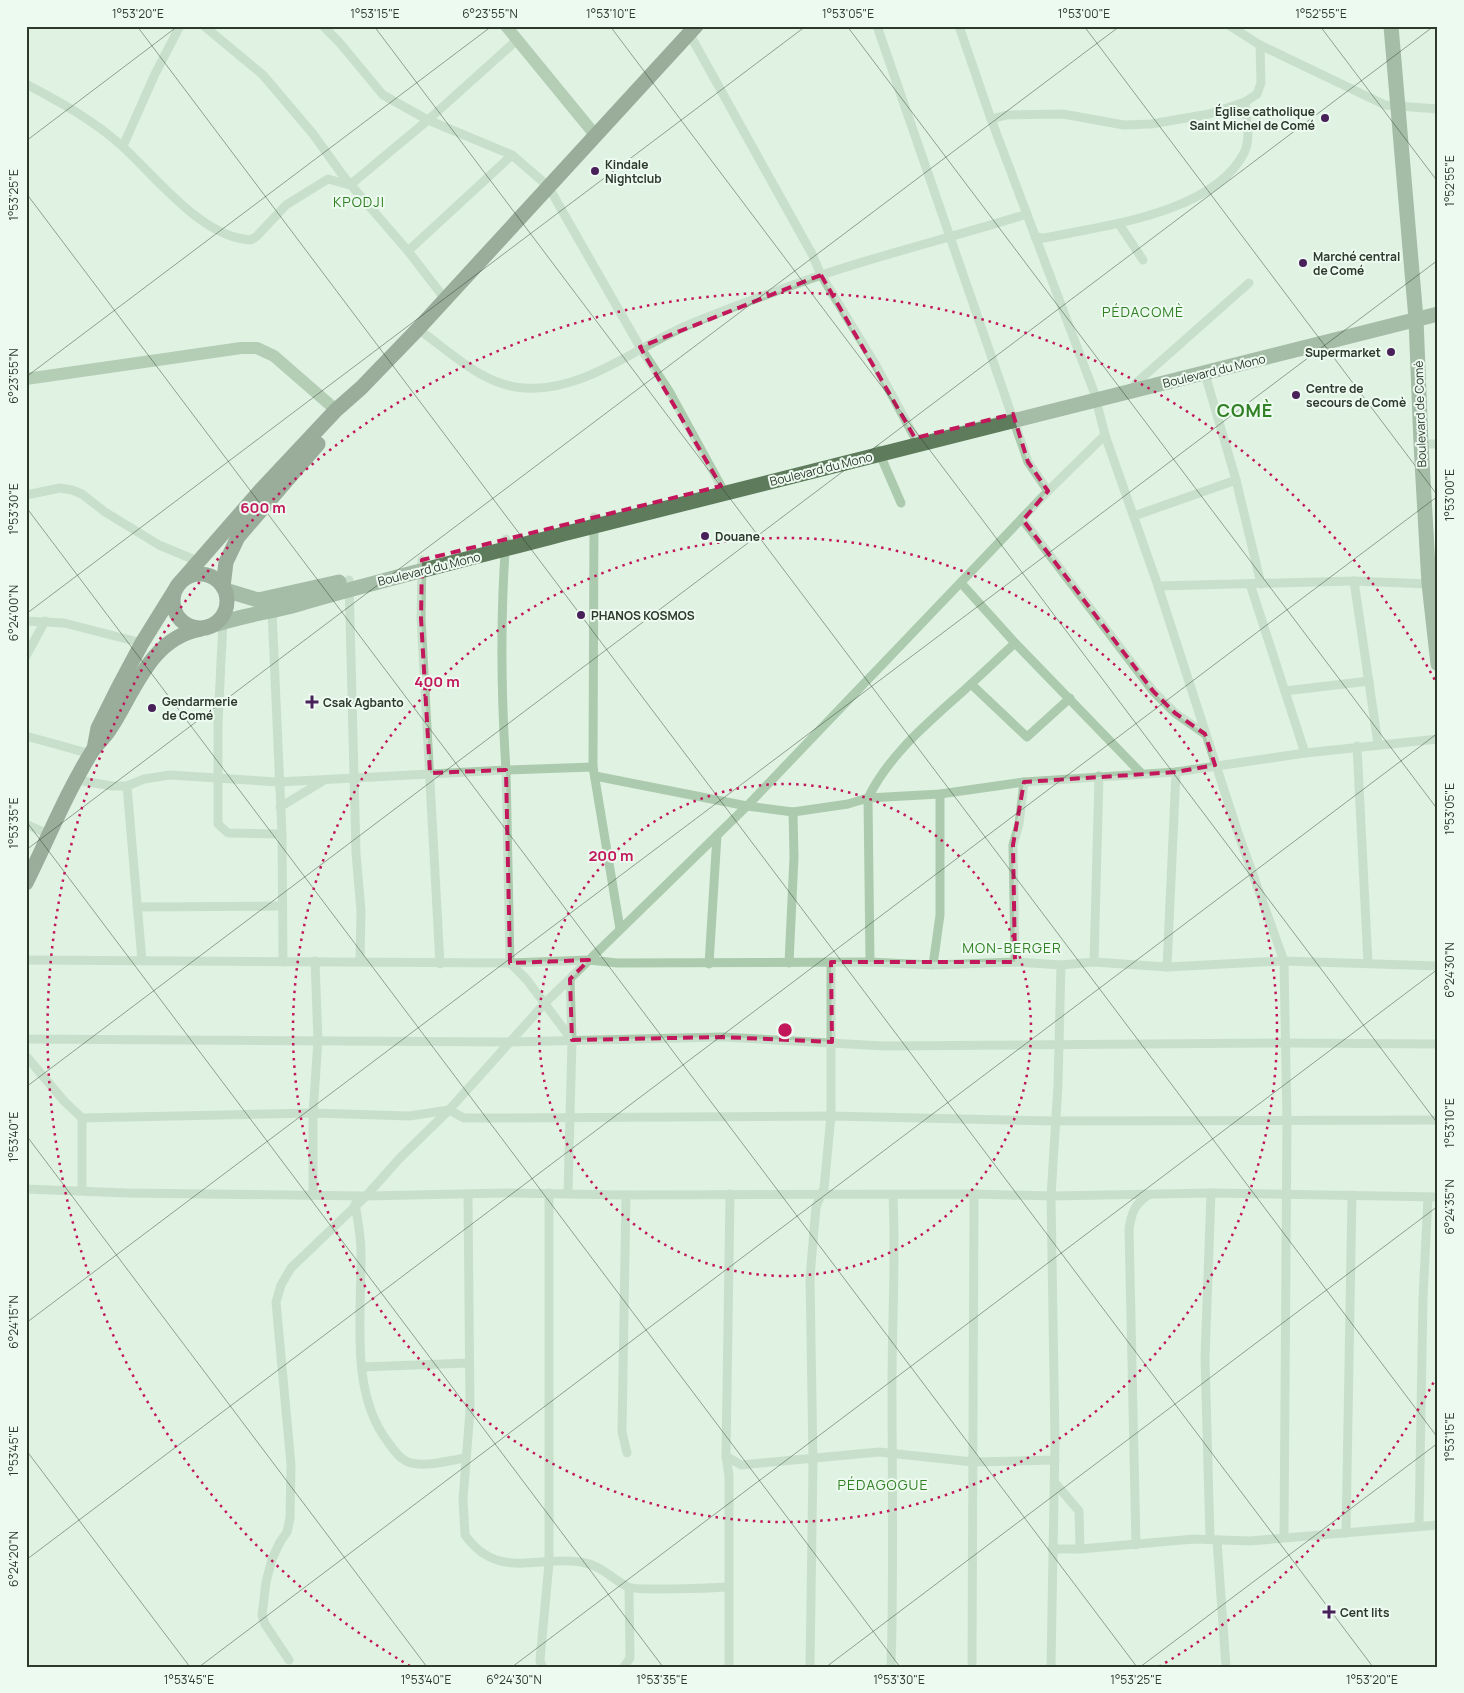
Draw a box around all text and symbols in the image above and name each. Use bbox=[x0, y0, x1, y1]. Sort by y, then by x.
text: 1°53'20"E bbox=[112, 5, 164, 22]
text: 1°53'15"E bbox=[350, 5, 400, 22]
text: 6°23'55"N bbox=[462, 5, 518, 22]
text: 1°53'10"E bbox=[586, 5, 636, 22]
text: 1°53'05"E bbox=[822, 5, 874, 22]
text: 1°53'00"E bbox=[1058, 5, 1110, 22]
text: 1°52'55"E bbox=[1295, 5, 1347, 22]
place label: Église catholique Saint Michel de Comé bbox=[1189, 103, 1315, 134]
marker: Église catholique Saint Michel de Comé bbox=[1319, 112, 1331, 124]
text: 1°52'55"E bbox=[1441, 155, 1458, 207]
place label: Kindale Nightclub bbox=[605, 156, 662, 187]
marker: Kindale Nightclub bbox=[589, 165, 601, 177]
text: 1°53'25"E bbox=[5, 169, 22, 221]
district label: KPODJI bbox=[333, 192, 385, 211]
place label: Marché central de Comé bbox=[1313, 248, 1400, 279]
marker: Marché central de Comé bbox=[1297, 257, 1309, 269]
district label: PÉDACOMÈ bbox=[1102, 302, 1184, 321]
place label: Supermarket bbox=[1305, 344, 1381, 361]
marker: Supermarket bbox=[1385, 346, 1397, 358]
text: 6°23'55"N bbox=[5, 348, 22, 404]
street label: Boulevard du Mono bbox=[1161, 350, 1267, 392]
street label: Boulevard de Comè bbox=[1410, 360, 1430, 468]
place label: Centre de secours de Comè bbox=[1306, 380, 1406, 411]
marker: Centre de secours de Comè bbox=[1290, 389, 1302, 401]
district label: COMÈ bbox=[1217, 398, 1273, 422]
street label: Boulevard du Mono bbox=[768, 448, 874, 490]
text: 1°53'00"E bbox=[1441, 469, 1458, 521]
text: 1°53'30"E bbox=[5, 483, 22, 535]
text: 600 m bbox=[240, 497, 286, 518]
place label: Douane bbox=[715, 528, 760, 545]
marker: Douane bbox=[699, 530, 711, 542]
street label: Boulevard du Mono bbox=[376, 548, 482, 590]
text: 6°24'00"N bbox=[5, 585, 22, 641]
place label: PHANOS KOSMOS bbox=[591, 607, 695, 624]
marker: PHANOS KOSMOS bbox=[575, 609, 587, 621]
text: 400 m bbox=[414, 671, 460, 692]
place label: Gendarmerie de Comé bbox=[162, 693, 238, 724]
place label: Csak Agbanto bbox=[323, 694, 404, 711]
marker: Csak Agbanto bbox=[305, 695, 319, 709]
marker: Gendarmerie de Comé bbox=[146, 702, 158, 714]
text: 1°53'05"E bbox=[1441, 783, 1458, 835]
text: 1°53'35"E bbox=[5, 797, 22, 849]
text: 200 m bbox=[588, 845, 634, 866]
district label: MON-BERGER bbox=[962, 938, 1062, 957]
text: 6°24'30"N bbox=[1441, 942, 1458, 998]
centre of rings bbox=[776, 1021, 794, 1039]
text: 1°53'10"E bbox=[1441, 1098, 1458, 1148]
text: 1°53'40"E bbox=[5, 1111, 22, 1162]
text: 6°24'35"N bbox=[1441, 1179, 1458, 1235]
text: 6°24'15"N bbox=[5, 1295, 22, 1349]
text: 1°53'15"E bbox=[1441, 1412, 1458, 1462]
text: 1°53'45"E bbox=[5, 1426, 22, 1476]
district label: PÉDAGOGUE bbox=[838, 1475, 928, 1494]
text: 6°24'20"N bbox=[5, 1531, 22, 1587]
place label: Cent lits bbox=[1340, 1604, 1390, 1621]
marker: Cent lits bbox=[1322, 1605, 1336, 1619]
text: 1°53'45"E bbox=[164, 1671, 214, 1688]
text: 1°53'40"E bbox=[401, 1671, 452, 1688]
text: 6°24'30"N bbox=[486, 1671, 542, 1688]
text: 1°53'35"E bbox=[636, 1671, 688, 1688]
text: 1°53'30"E bbox=[873, 1671, 925, 1688]
text: 1°53'25"E bbox=[1110, 1671, 1162, 1688]
text: 1°53'20"E bbox=[1346, 1671, 1398, 1688]

